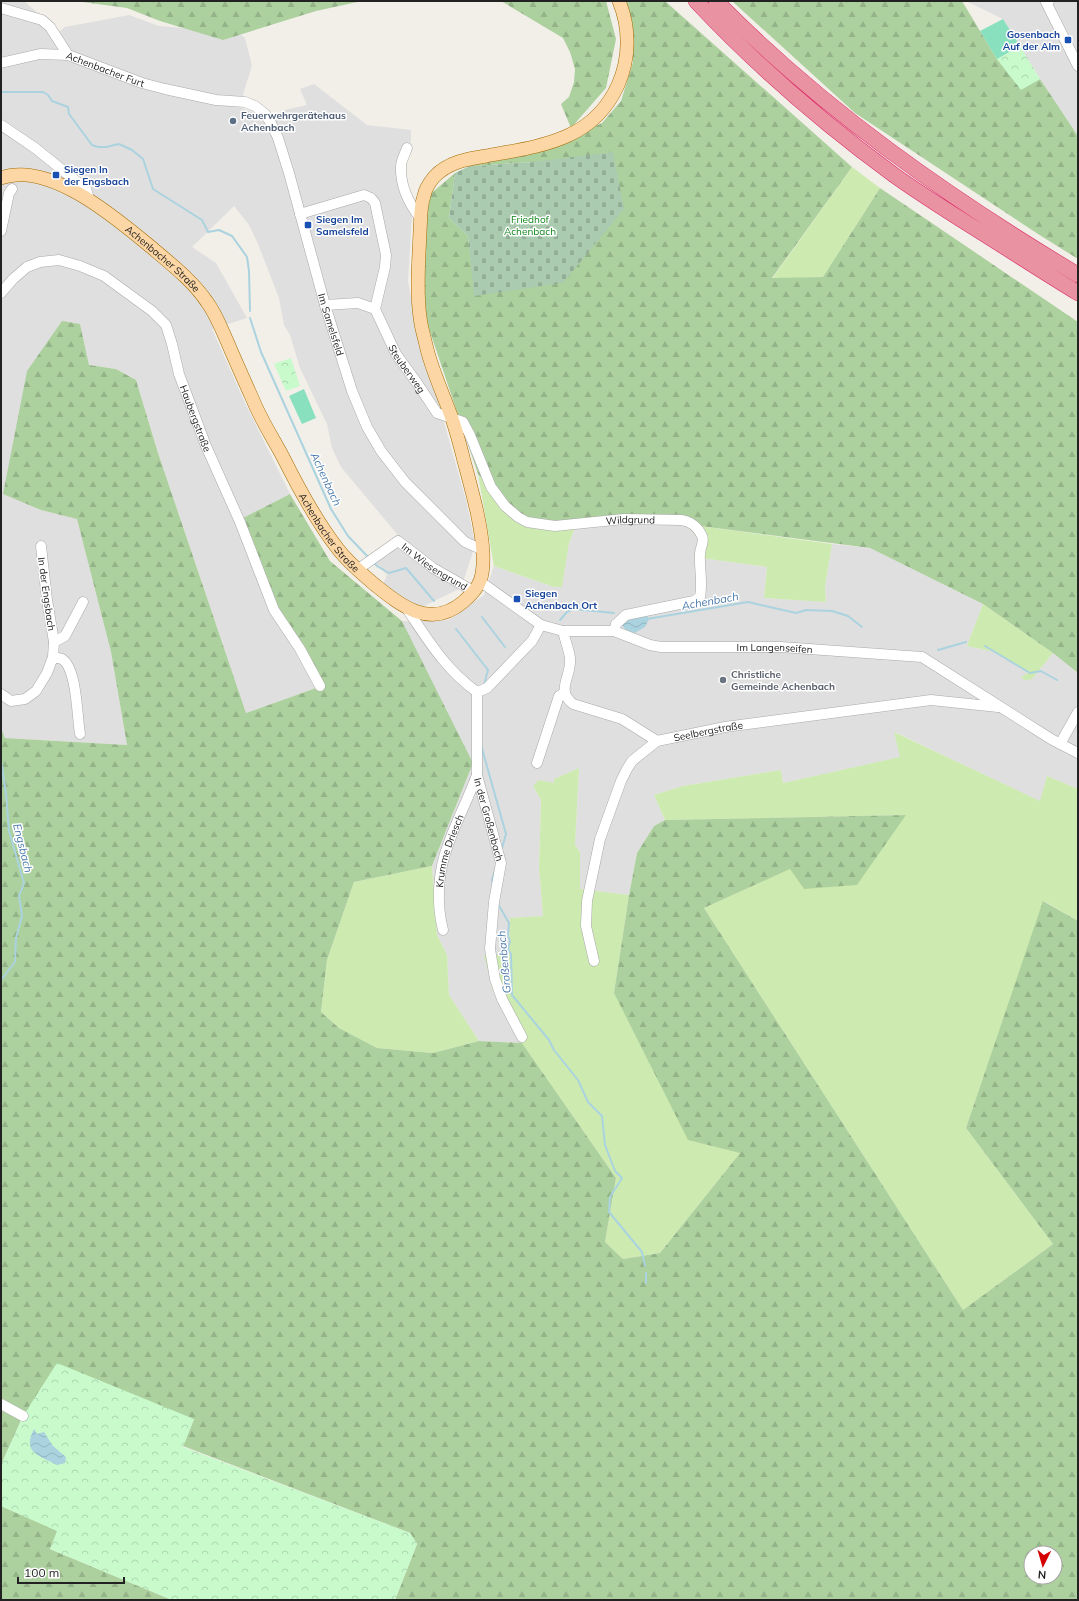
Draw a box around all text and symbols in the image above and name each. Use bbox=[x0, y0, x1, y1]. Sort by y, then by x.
place label: Gosenbach Auf der Alm bbox=[1003, 28, 1060, 53]
marker: Gosenbach Auf der Alm bbox=[1063, 35, 1073, 45]
street label: Achenbacher Furt bbox=[64, 49, 146, 90]
place label: Feuerwehrgerätehaus Achenbach bbox=[241, 109, 346, 134]
marker: Feuerwehrgerätehaus Achenbach bbox=[228, 116, 238, 126]
place label: Siegen In der Engsbach bbox=[64, 163, 129, 188]
marker: Siegen In der Engsbach bbox=[51, 170, 61, 180]
place label: Siegen Im Samelsfeld bbox=[316, 213, 369, 238]
park label: Friedhof Achenbach bbox=[504, 213, 556, 238]
marker: Siegen Im Samelsfeld bbox=[303, 220, 313, 230]
street label: Achenbacher Straße bbox=[123, 223, 203, 295]
street label: Im Samelsfeld bbox=[315, 292, 347, 358]
street label: Steuberweg bbox=[385, 342, 428, 396]
street label: Haubergstraße bbox=[177, 383, 214, 454]
water label: Achenbach bbox=[307, 449, 344, 508]
street label: Achenbacher Straße bbox=[296, 491, 362, 575]
street label: Wildgrund bbox=[605, 513, 655, 528]
street label: Im Wiesengrund bbox=[399, 540, 470, 593]
street label: In der Engsbach bbox=[35, 556, 58, 632]
place label: Siegen Achenbach Ort bbox=[525, 587, 597, 612]
water label: Achenbach bbox=[680, 589, 740, 613]
marker: Siegen Achenbach Ort bbox=[512, 594, 522, 604]
street label: Im Langenseifen bbox=[737, 641, 813, 656]
place label: Christliche Gemeinde Achenbach bbox=[731, 668, 835, 693]
marker: Christliche Gemeinde Achenbach bbox=[718, 675, 728, 685]
street label: Seelbergstraße bbox=[672, 719, 744, 744]
street label: In der Großenbach bbox=[471, 776, 506, 863]
street label: Krumme Driesch bbox=[433, 812, 467, 888]
water label: Engsbach bbox=[10, 822, 36, 874]
water label: Großenbach bbox=[494, 930, 514, 994]
north arrow bbox=[1023, 1545, 1063, 1585]
scale bar bbox=[18, 1559, 124, 1585]
text: 100 m bbox=[24, 1565, 59, 1580]
text: N bbox=[1037, 1568, 1047, 1582]

